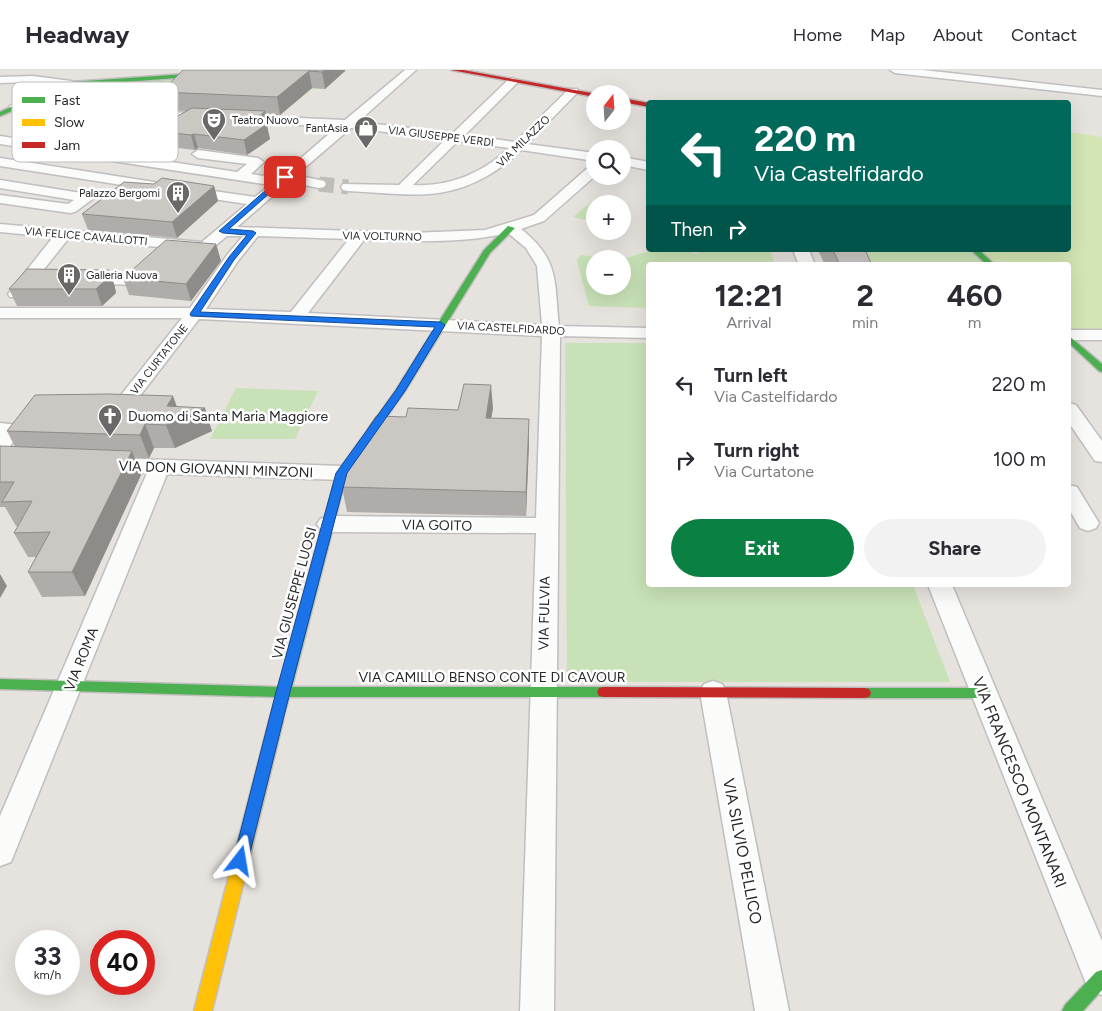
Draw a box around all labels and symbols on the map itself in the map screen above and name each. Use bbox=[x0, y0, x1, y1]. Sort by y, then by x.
legend bbox=[12, 82, 178, 162]
north arrow bbox=[586, 85, 631, 130]
text: Fast bbox=[54, 92, 80, 109]
theatre icon: Teatro Nuovo bbox=[201, 107, 227, 141]
street label: VIA MILAZZO bbox=[494, 112, 553, 170]
text: Slow bbox=[54, 114, 85, 131]
place label: Teatro Nuovo bbox=[232, 114, 299, 127]
shop icon: FantAsia bbox=[353, 115, 379, 149]
place label: FantAsia bbox=[305, 122, 348, 135]
street label: VIA GIUSEPPE VERDI bbox=[387, 124, 495, 149]
text: Jam bbox=[54, 137, 80, 154]
pin bbox=[264, 156, 306, 198]
building icon: Palazzo Bergomi bbox=[165, 180, 191, 214]
place label: Palazzo Bergomi bbox=[79, 187, 160, 200]
street label: VIA FELICE CAVALLOTTI bbox=[24, 225, 148, 248]
street label: VIA VOLTURNO bbox=[342, 229, 422, 244]
building icon: Galleria Nuova bbox=[56, 262, 82, 296]
place label: Galleria Nuova bbox=[86, 269, 158, 282]
street label: VIA CASTELFIDARDO bbox=[457, 319, 566, 338]
street label: VIA CURTATONE bbox=[128, 322, 191, 397]
church icon: Duomo di Santa Maria Maggiore bbox=[97, 403, 123, 437]
place label: Duomo di Santa Maria Maggiore bbox=[128, 408, 328, 425]
street label: VIA DON GIOVANNI MINZONI bbox=[118, 458, 314, 481]
street label: VIA GOITO bbox=[402, 516, 472, 535]
street label: VIA GIUSEPPE LUOSI bbox=[269, 525, 320, 661]
street label: VIA FULVIA bbox=[535, 575, 554, 650]
street label: VIA ROMA bbox=[61, 624, 102, 694]
street label: VIA CAMILLO BENSO CONTE DI CAVOUR bbox=[358, 669, 626, 686]
street label: VIA FRANCESCO MONTANARI bbox=[969, 674, 1071, 890]
street label: VIA SILVIO PELLICO bbox=[719, 777, 766, 926]
position arrow bbox=[213, 834, 265, 886]
speed limit sign: 40 bbox=[90, 930, 155, 995]

